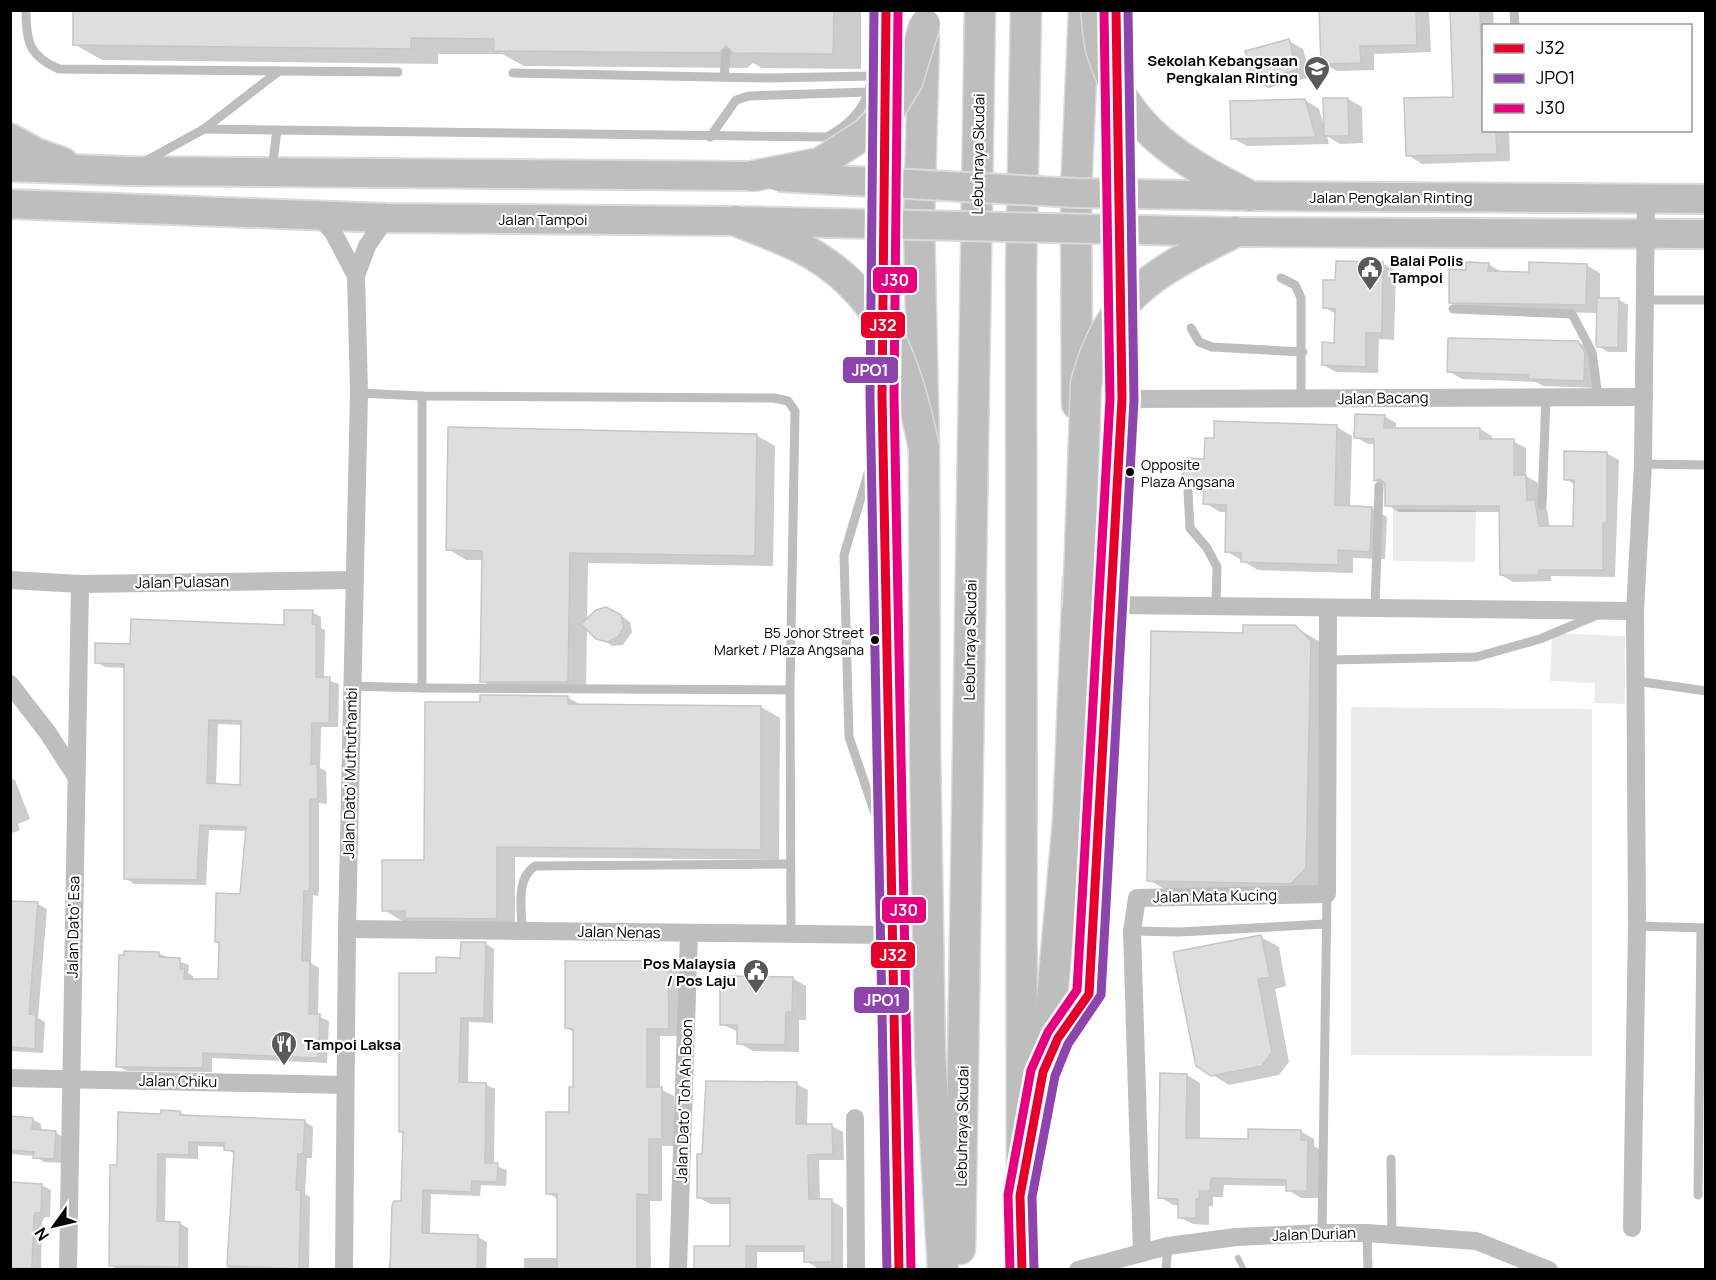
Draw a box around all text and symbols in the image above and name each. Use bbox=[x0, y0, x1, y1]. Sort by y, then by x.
legend bbox=[1482, 24, 1692, 132]
text: J32 bbox=[1536, 35, 1565, 59]
place label: Sekolah Kebangsaan Pengkalan Rinting bbox=[1147, 50, 1298, 88]
school or university icon: Sekolah Kebangsaan Pengkalan Rinting bbox=[1302, 54, 1332, 92]
text: JPO1 bbox=[1536, 65, 1575, 89]
street label: Lebuhraya Skudai bbox=[966, 93, 990, 215]
text: J30 bbox=[1536, 95, 1565, 119]
street label: Jalan Pengkalan Rinting bbox=[1309, 187, 1473, 208]
street label: Jalan Tampoi bbox=[498, 209, 588, 230]
place label: Balai Polis Tampoi bbox=[1390, 250, 1463, 288]
public building icon: Balai Polis Tampoi bbox=[1355, 254, 1385, 292]
line badge: J30 bbox=[872, 266, 918, 294]
text: J30 bbox=[881, 269, 909, 291]
line badge: J32 bbox=[860, 311, 906, 339]
text: J32 bbox=[870, 314, 896, 336]
line badge: JPO1 bbox=[842, 356, 899, 384]
text: JPO1 bbox=[851, 359, 889, 381]
street label: Jalan Bacang bbox=[1337, 387, 1429, 409]
place label: Opposite Plaza Angsana bbox=[1141, 455, 1235, 491]
marker: Opposite Plaza Angsana bbox=[1124, 466, 1136, 478]
street label: Jalan Pulasan bbox=[135, 571, 229, 593]
street label: Lebuhraya Skudai bbox=[958, 579, 982, 701]
place label: B5 Johor Street Market / Plaza Angsana bbox=[714, 623, 864, 659]
marker: B5 Johor Street Market / Plaza Angsana bbox=[869, 634, 881, 646]
street label: Jalan Dato' Muthuthambi bbox=[338, 687, 362, 859]
street label: Jalan Dato' Esa bbox=[62, 876, 84, 978]
street label: Jalan Mata Kucing bbox=[1153, 884, 1277, 908]
line badge: J30 bbox=[881, 896, 927, 924]
text: J30 bbox=[890, 899, 918, 921]
street label: Jalan Nenas bbox=[577, 921, 661, 943]
line badge: J32 bbox=[870, 941, 916, 969]
text: J32 bbox=[880, 944, 906, 966]
place label: Pos Malaysia / Pos Laju bbox=[643, 953, 736, 991]
public building icon: Pos Malaysia / Pos Laju bbox=[741, 957, 771, 995]
line badge: JPO1 bbox=[853, 986, 910, 1014]
text: JPO1 bbox=[863, 989, 901, 1011]
street label: Jalan Dato' Toh Ah Boon bbox=[671, 1019, 697, 1183]
restaurant icon: Tampoi Laksa bbox=[269, 1029, 299, 1067]
place label: Tampoi Laksa bbox=[304, 1034, 401, 1055]
street label: Lebuhraya Skudai bbox=[950, 1065, 974, 1187]
street label: Jalan Chiku bbox=[139, 1070, 217, 1092]
north arrow bbox=[24, 1196, 84, 1256]
street label: Jalan Durian bbox=[1272, 1222, 1357, 1246]
text: N bbox=[29, 1223, 54, 1245]

